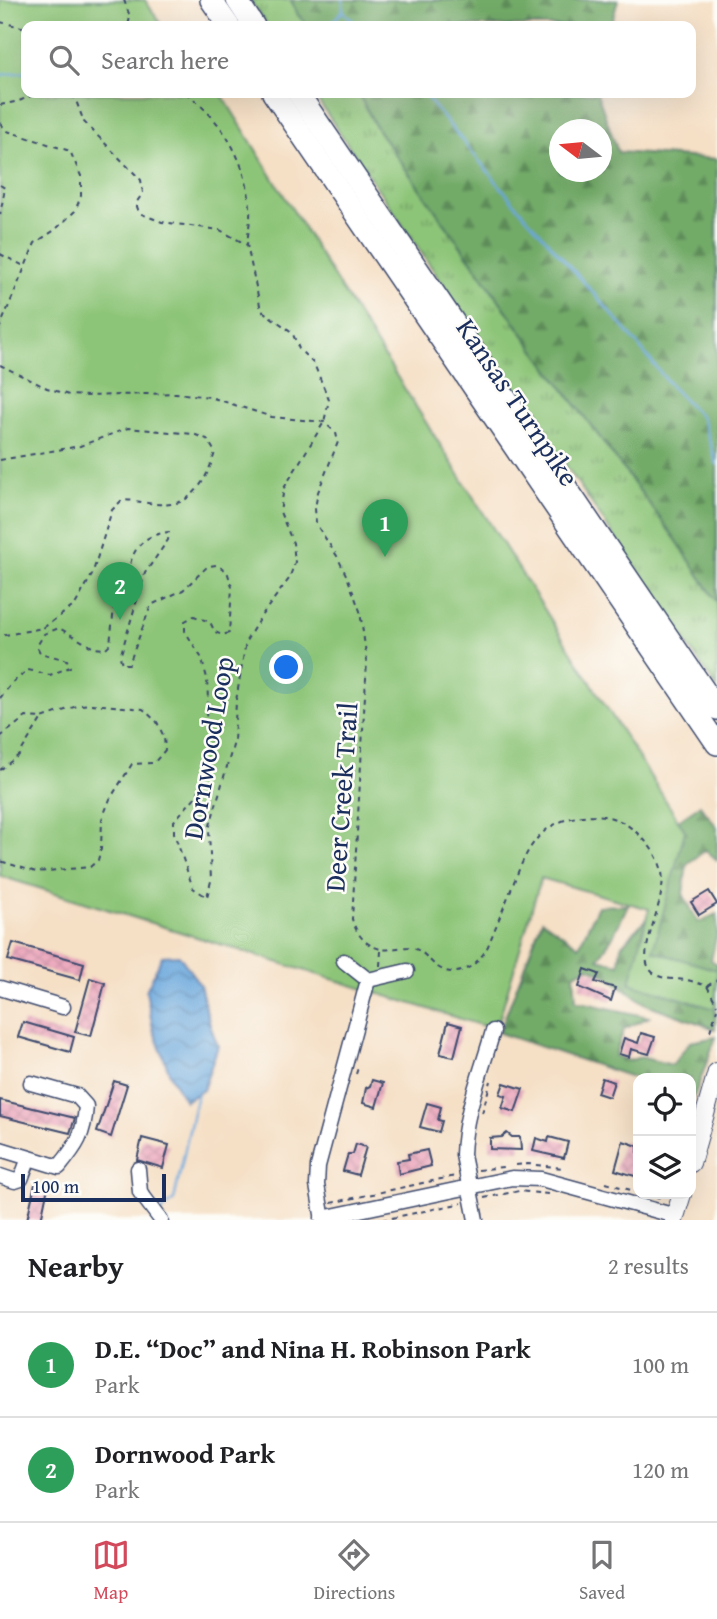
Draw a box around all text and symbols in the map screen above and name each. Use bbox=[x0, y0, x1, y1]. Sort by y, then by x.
search box bbox=[21, 21, 696, 98]
text: Search here bbox=[101, 40, 229, 79]
icon: search bbox=[45, 41, 83, 79]
north arrow bbox=[549, 119, 612, 182]
street label: Kansas Turnpike bbox=[447, 309, 590, 494]
pin: 1 bbox=[362, 499, 408, 557]
pin: 2 bbox=[97, 562, 143, 620]
your location bbox=[269, 650, 303, 684]
street label: Dornwood Loop bbox=[171, 653, 244, 843]
street label: Deer Creek Trail bbox=[313, 701, 368, 893]
map controls bbox=[633, 1073, 696, 1199]
button: locate bbox=[633, 1073, 696, 1136]
button: layers bbox=[633, 1136, 696, 1199]
scale bar bbox=[21, 1171, 166, 1203]
text: 100 m bbox=[32, 1172, 79, 1200]
text: Nearby bbox=[28, 1244, 124, 1288]
text: 2 results bbox=[608, 1249, 689, 1282]
text: D.E. “Doc” and Nina H. Robinson Park bbox=[95, 1329, 531, 1368]
text: 1 bbox=[45, 1348, 57, 1381]
text: 100 m bbox=[632, 1348, 689, 1381]
text: Park bbox=[95, 1368, 139, 1401]
text: Dornwood Park bbox=[95, 1434, 275, 1473]
text: 2 bbox=[45, 1453, 57, 1486]
text: 120 m bbox=[632, 1453, 689, 1486]
text: Park bbox=[95, 1473, 139, 1506]
tab: Map bbox=[92, 1536, 130, 1606]
tab: Directions bbox=[314, 1536, 395, 1606]
tab: Saved bbox=[579, 1536, 625, 1606]

